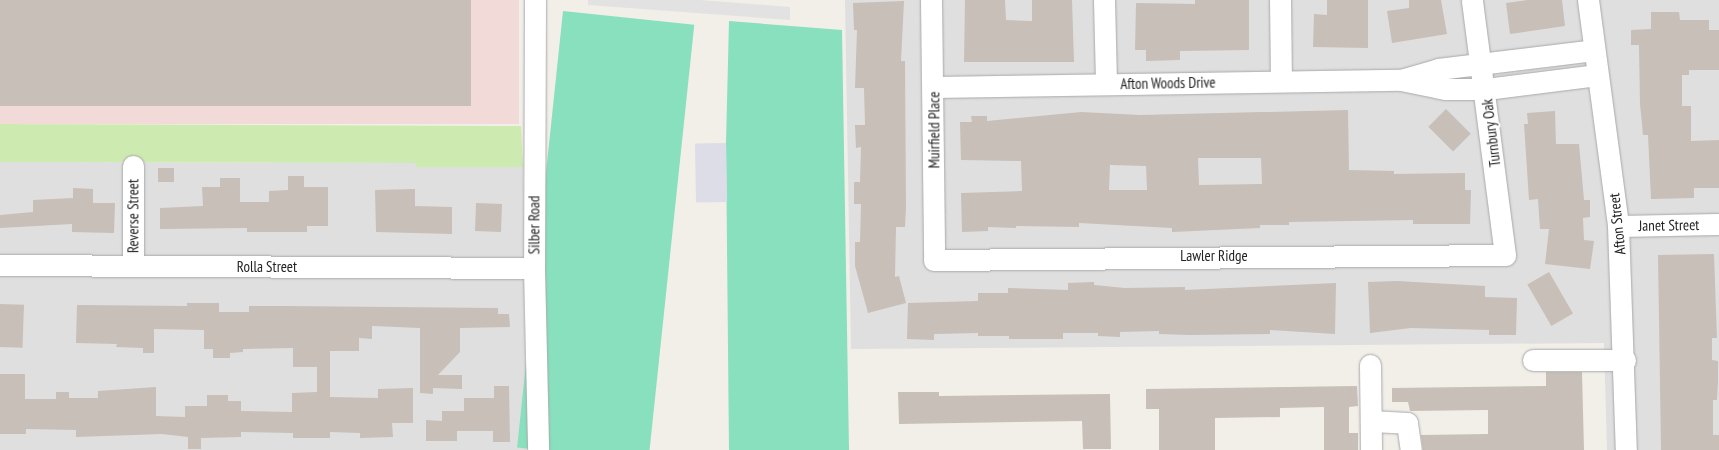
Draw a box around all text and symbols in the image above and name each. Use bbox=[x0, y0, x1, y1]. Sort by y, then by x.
street label: Afton Woods Drive bbox=[1120, 73, 1216, 93]
street label: Muirfield Place bbox=[925, 92, 943, 168]
street label: Turnbury Oak bbox=[1478, 98, 1504, 168]
street label: Reverse Street bbox=[124, 179, 142, 253]
street label: Afton Street bbox=[1605, 192, 1629, 256]
street label: Silber Road bbox=[525, 196, 543, 254]
street label: Janet Street bbox=[1638, 215, 1700, 235]
street label: Lawler Ridge bbox=[1180, 247, 1248, 265]
street label: Rolla Street bbox=[237, 258, 297, 276]

